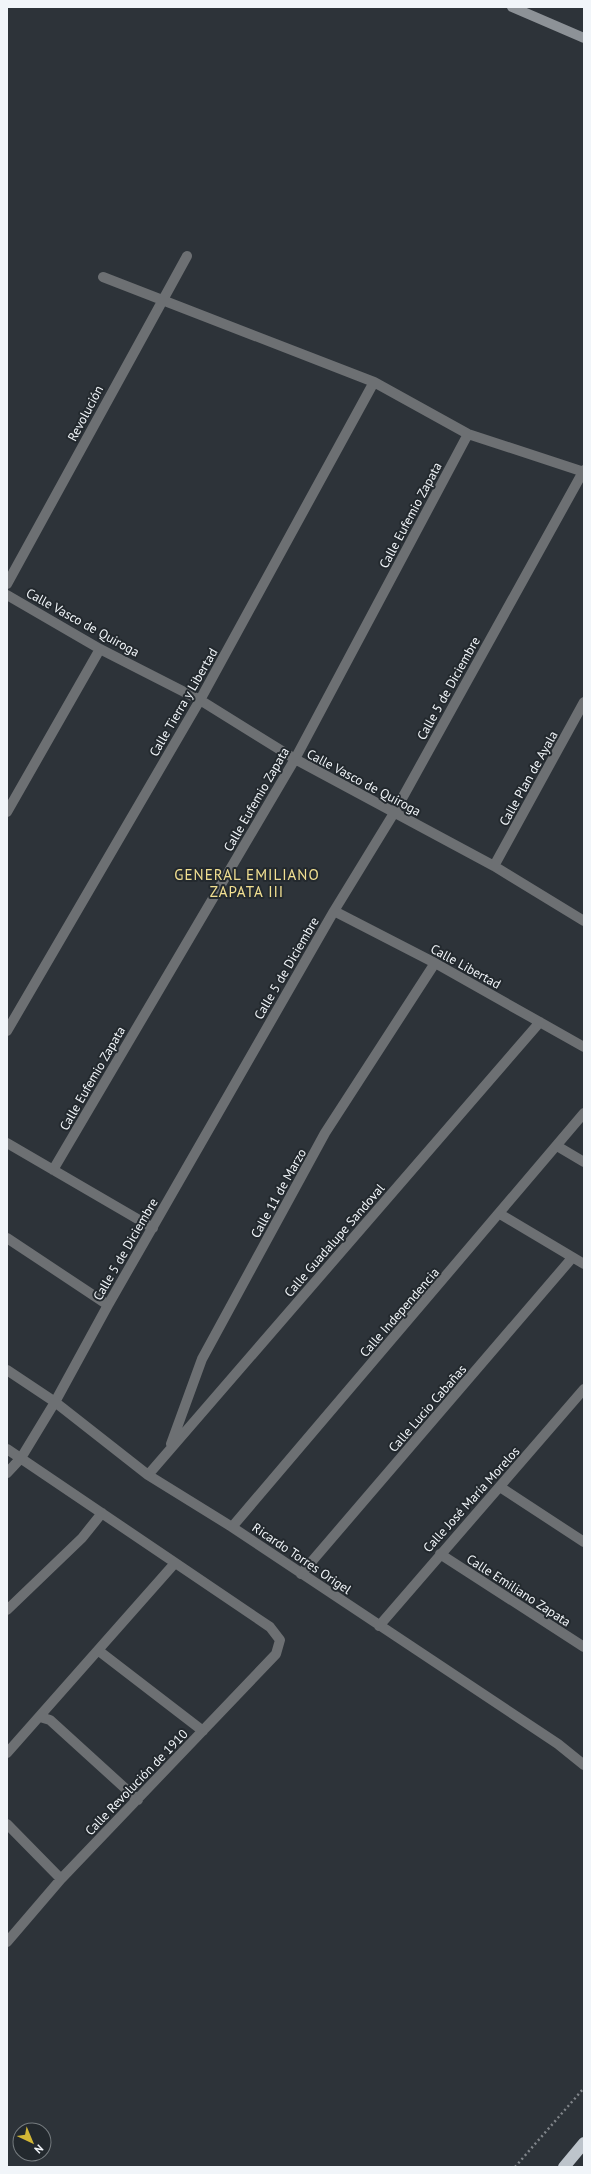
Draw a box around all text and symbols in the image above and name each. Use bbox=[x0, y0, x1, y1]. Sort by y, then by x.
street label: Revolución bbox=[64, 382, 107, 444]
street label: Calle Eufemio Zapata bbox=[375, 459, 446, 571]
street label: Calle Vasco de Quiroga bbox=[23, 584, 142, 661]
street label: Calle 5 de Diciembre bbox=[413, 634, 484, 743]
street label: Calle Tierra y Libertad bbox=[145, 645, 221, 759]
street label: Calle Plan de Ayala bbox=[495, 728, 562, 829]
street label: Calle Eufemio Zapata bbox=[220, 744, 293, 854]
street label: Calle Vasco de Quiroga bbox=[304, 745, 424, 820]
district label: GENERAL EMILIANO ZAPATA III bbox=[174, 865, 320, 901]
street label: Calle 5 de Diciembre bbox=[250, 914, 323, 1023]
street label: Calle Libertad bbox=[428, 940, 504, 993]
street label: Calle Eufemio Zapata bbox=[56, 1023, 129, 1133]
street label: Calle 11 de Marzo bbox=[247, 1145, 310, 1241]
street label: Calle Guadalupe Sandoval bbox=[280, 1180, 388, 1301]
street label: Calle 5 de Diciembre bbox=[89, 1195, 162, 1304]
street label: Calle Independencia bbox=[356, 1264, 443, 1361]
street label: Calle Lucio Cabañas bbox=[385, 1361, 470, 1456]
street label: Calle José María Morelos bbox=[419, 1443, 523, 1556]
street label: Ricardo Torres Origel bbox=[249, 1519, 355, 1598]
street label: Calle Emiliano Zapata bbox=[463, 1550, 574, 1630]
street label: Calle Revolución de 1910 bbox=[81, 1726, 191, 1839]
north arrow bbox=[12, 2122, 52, 2162]
text: N bbox=[31, 2142, 46, 2157]

